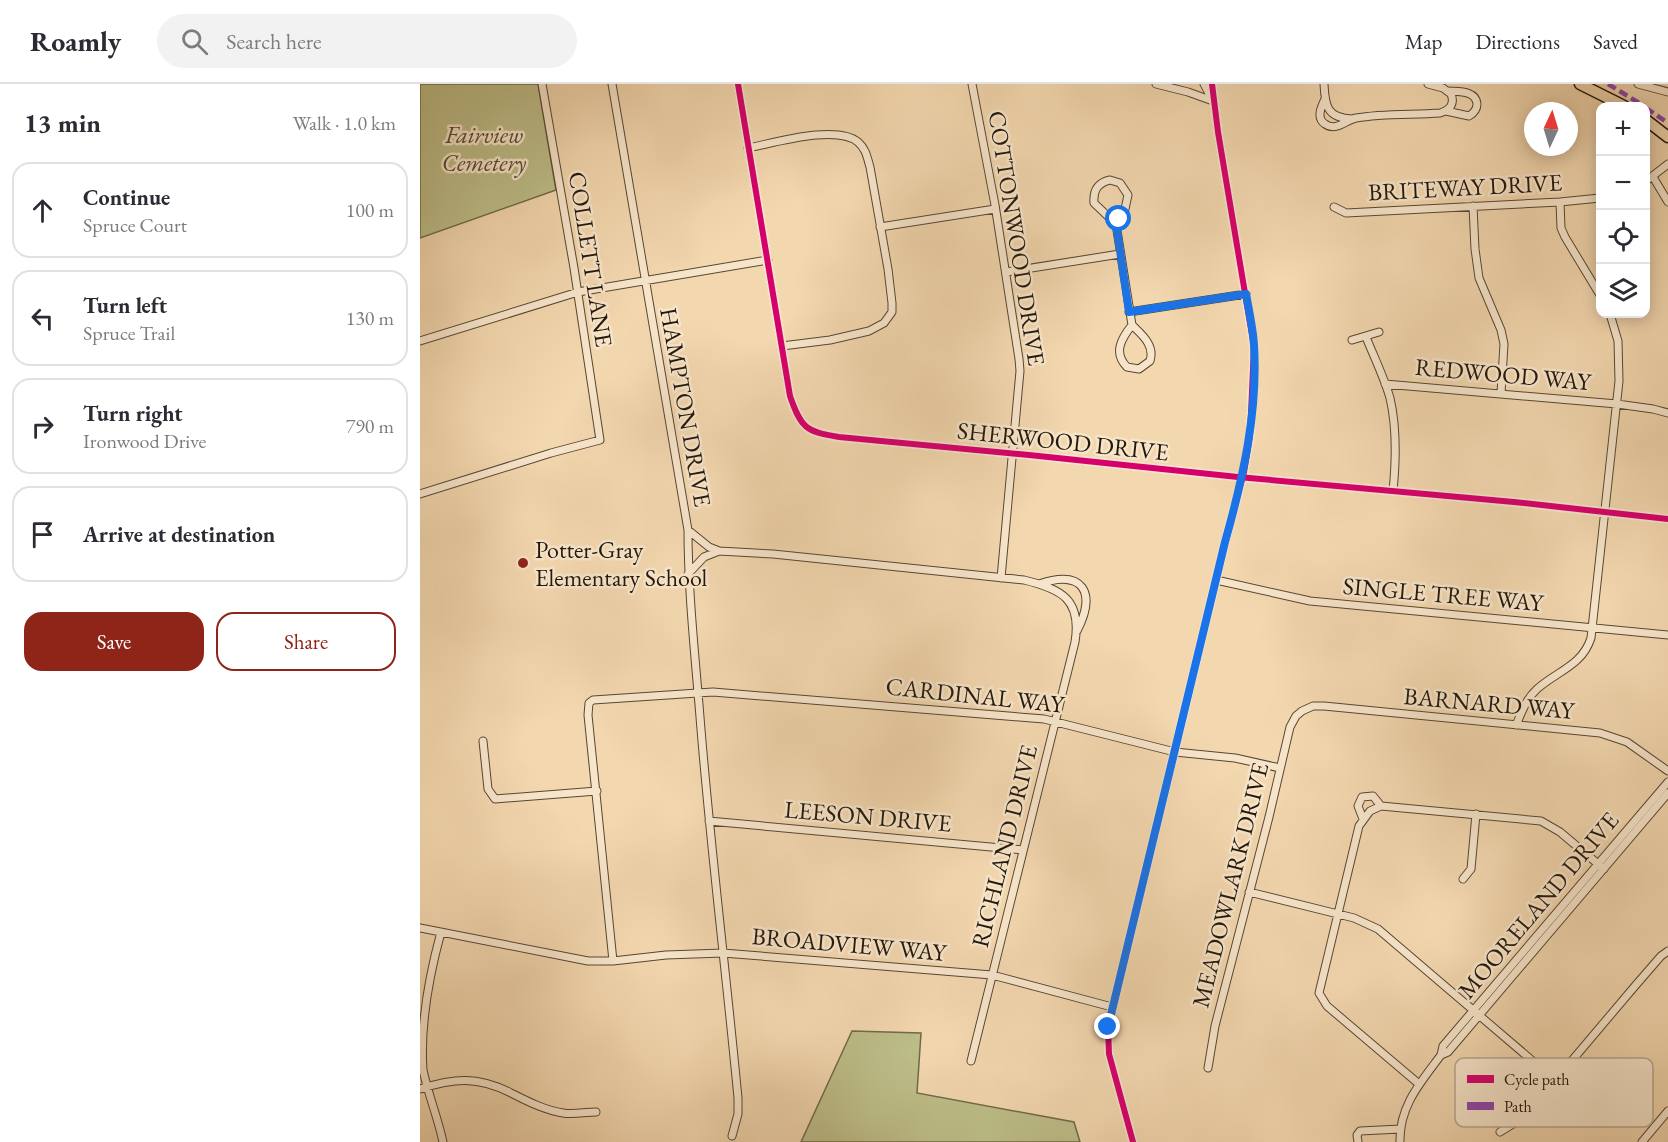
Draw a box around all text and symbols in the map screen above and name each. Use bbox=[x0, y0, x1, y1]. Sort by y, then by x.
search box bbox=[157, 14, 577, 68]
text: Roamly bbox=[30, 23, 121, 59]
icon: search bbox=[178, 25, 211, 58]
text: Search here bbox=[226, 27, 322, 56]
text: Map bbox=[1405, 28, 1442, 55]
text: Directions bbox=[1475, 28, 1560, 55]
text: Saved bbox=[1593, 28, 1638, 55]
north arrow bbox=[1524, 102, 1578, 156]
map controls bbox=[1596, 102, 1650, 318]
button: + bbox=[1596, 102, 1650, 156]
text: 13 min bbox=[24, 106, 101, 140]
street label: COTTONWOOD DRIVE bbox=[982, 108, 1052, 368]
text: Walk · 1.0 km bbox=[293, 110, 396, 136]
park label: Fairview Cemetery bbox=[442, 119, 527, 178]
button: − bbox=[1596, 156, 1650, 210]
street label: BRITEWAY DRIVE bbox=[1367, 166, 1563, 208]
street label: COLLETT LANE bbox=[562, 169, 620, 349]
text: Continue bbox=[83, 183, 170, 212]
icon: ahead bbox=[26, 194, 59, 227]
text: 100 m bbox=[346, 197, 394, 223]
route start bbox=[1105, 205, 1131, 231]
button: locate bbox=[1596, 210, 1650, 264]
text: Spruce Court bbox=[83, 212, 187, 238]
button: layers bbox=[1596, 264, 1650, 318]
text: Turn left bbox=[83, 291, 167, 320]
icon: left bbox=[26, 302, 59, 335]
text: 130 m bbox=[346, 305, 394, 331]
street label: HAMPTON DRIVE bbox=[653, 305, 719, 509]
text: Spruce Trail bbox=[83, 320, 175, 346]
street label: REDWOOD WAY bbox=[1414, 351, 1593, 397]
text: Turn right bbox=[83, 399, 182, 428]
icon: right bbox=[26, 410, 59, 443]
text: 790 m bbox=[346, 413, 394, 439]
street label: SHERWOOD DRIVE bbox=[956, 414, 1170, 468]
text: Ironwood Drive bbox=[83, 428, 206, 454]
icon: arrive bbox=[26, 518, 59, 551]
text: Arrive at destination bbox=[83, 520, 275, 549]
place label: Potter-Gray Elementary School bbox=[535, 534, 707, 593]
marker: Potter-Gray Elementary School bbox=[516, 556, 530, 570]
street label: SINGLE TREE WAY bbox=[1342, 570, 1545, 618]
button: Save bbox=[24, 612, 204, 671]
button: Share bbox=[216, 612, 396, 671]
street label: CARDINAL WAY bbox=[884, 670, 1067, 720]
street label: BARNARD WAY bbox=[1402, 680, 1577, 726]
street label: RICHLAND DRIVE bbox=[964, 742, 1044, 950]
street label: MEADOWLARK DRIVE bbox=[1185, 759, 1275, 1011]
street label: LEESON DRIVE bbox=[783, 793, 953, 839]
street label: MOORELAND DRIVE bbox=[1451, 805, 1625, 1005]
street label: BROADVIEW WAY bbox=[751, 920, 949, 968]
route end bbox=[1094, 1013, 1120, 1039]
legend bbox=[1455, 1058, 1653, 1127]
text: Cycle path bbox=[1504, 1069, 1569, 1090]
text: Path bbox=[1504, 1096, 1532, 1117]

